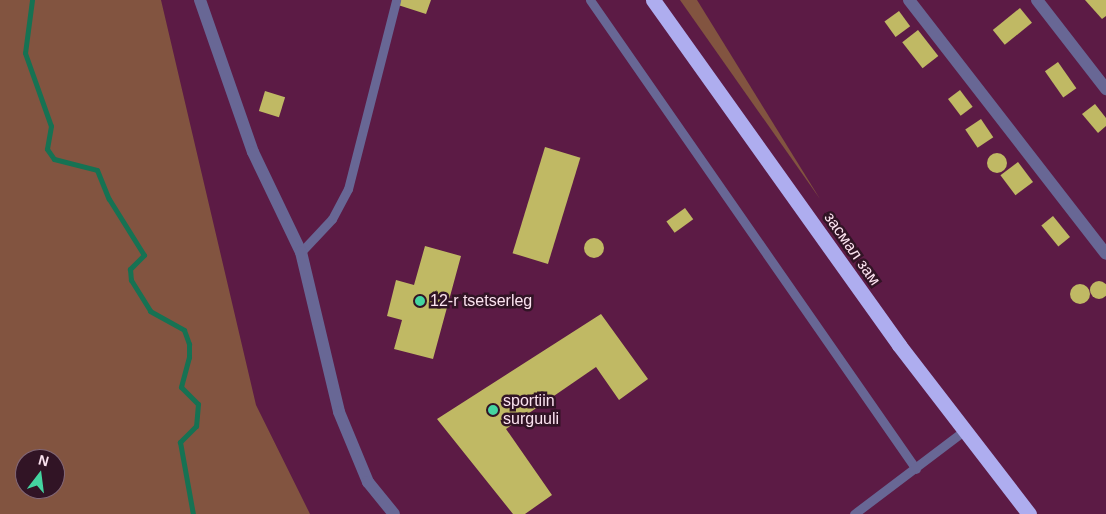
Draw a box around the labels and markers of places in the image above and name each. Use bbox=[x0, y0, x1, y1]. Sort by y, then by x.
place label: 12-r tsetserleg bbox=[430, 291, 532, 311]
marker: 12-r tsetserleg bbox=[414, 295, 426, 307]
place label: sportiin surguuli bbox=[503, 391, 559, 429]
marker: sportiin surguuli bbox=[487, 404, 499, 416]

